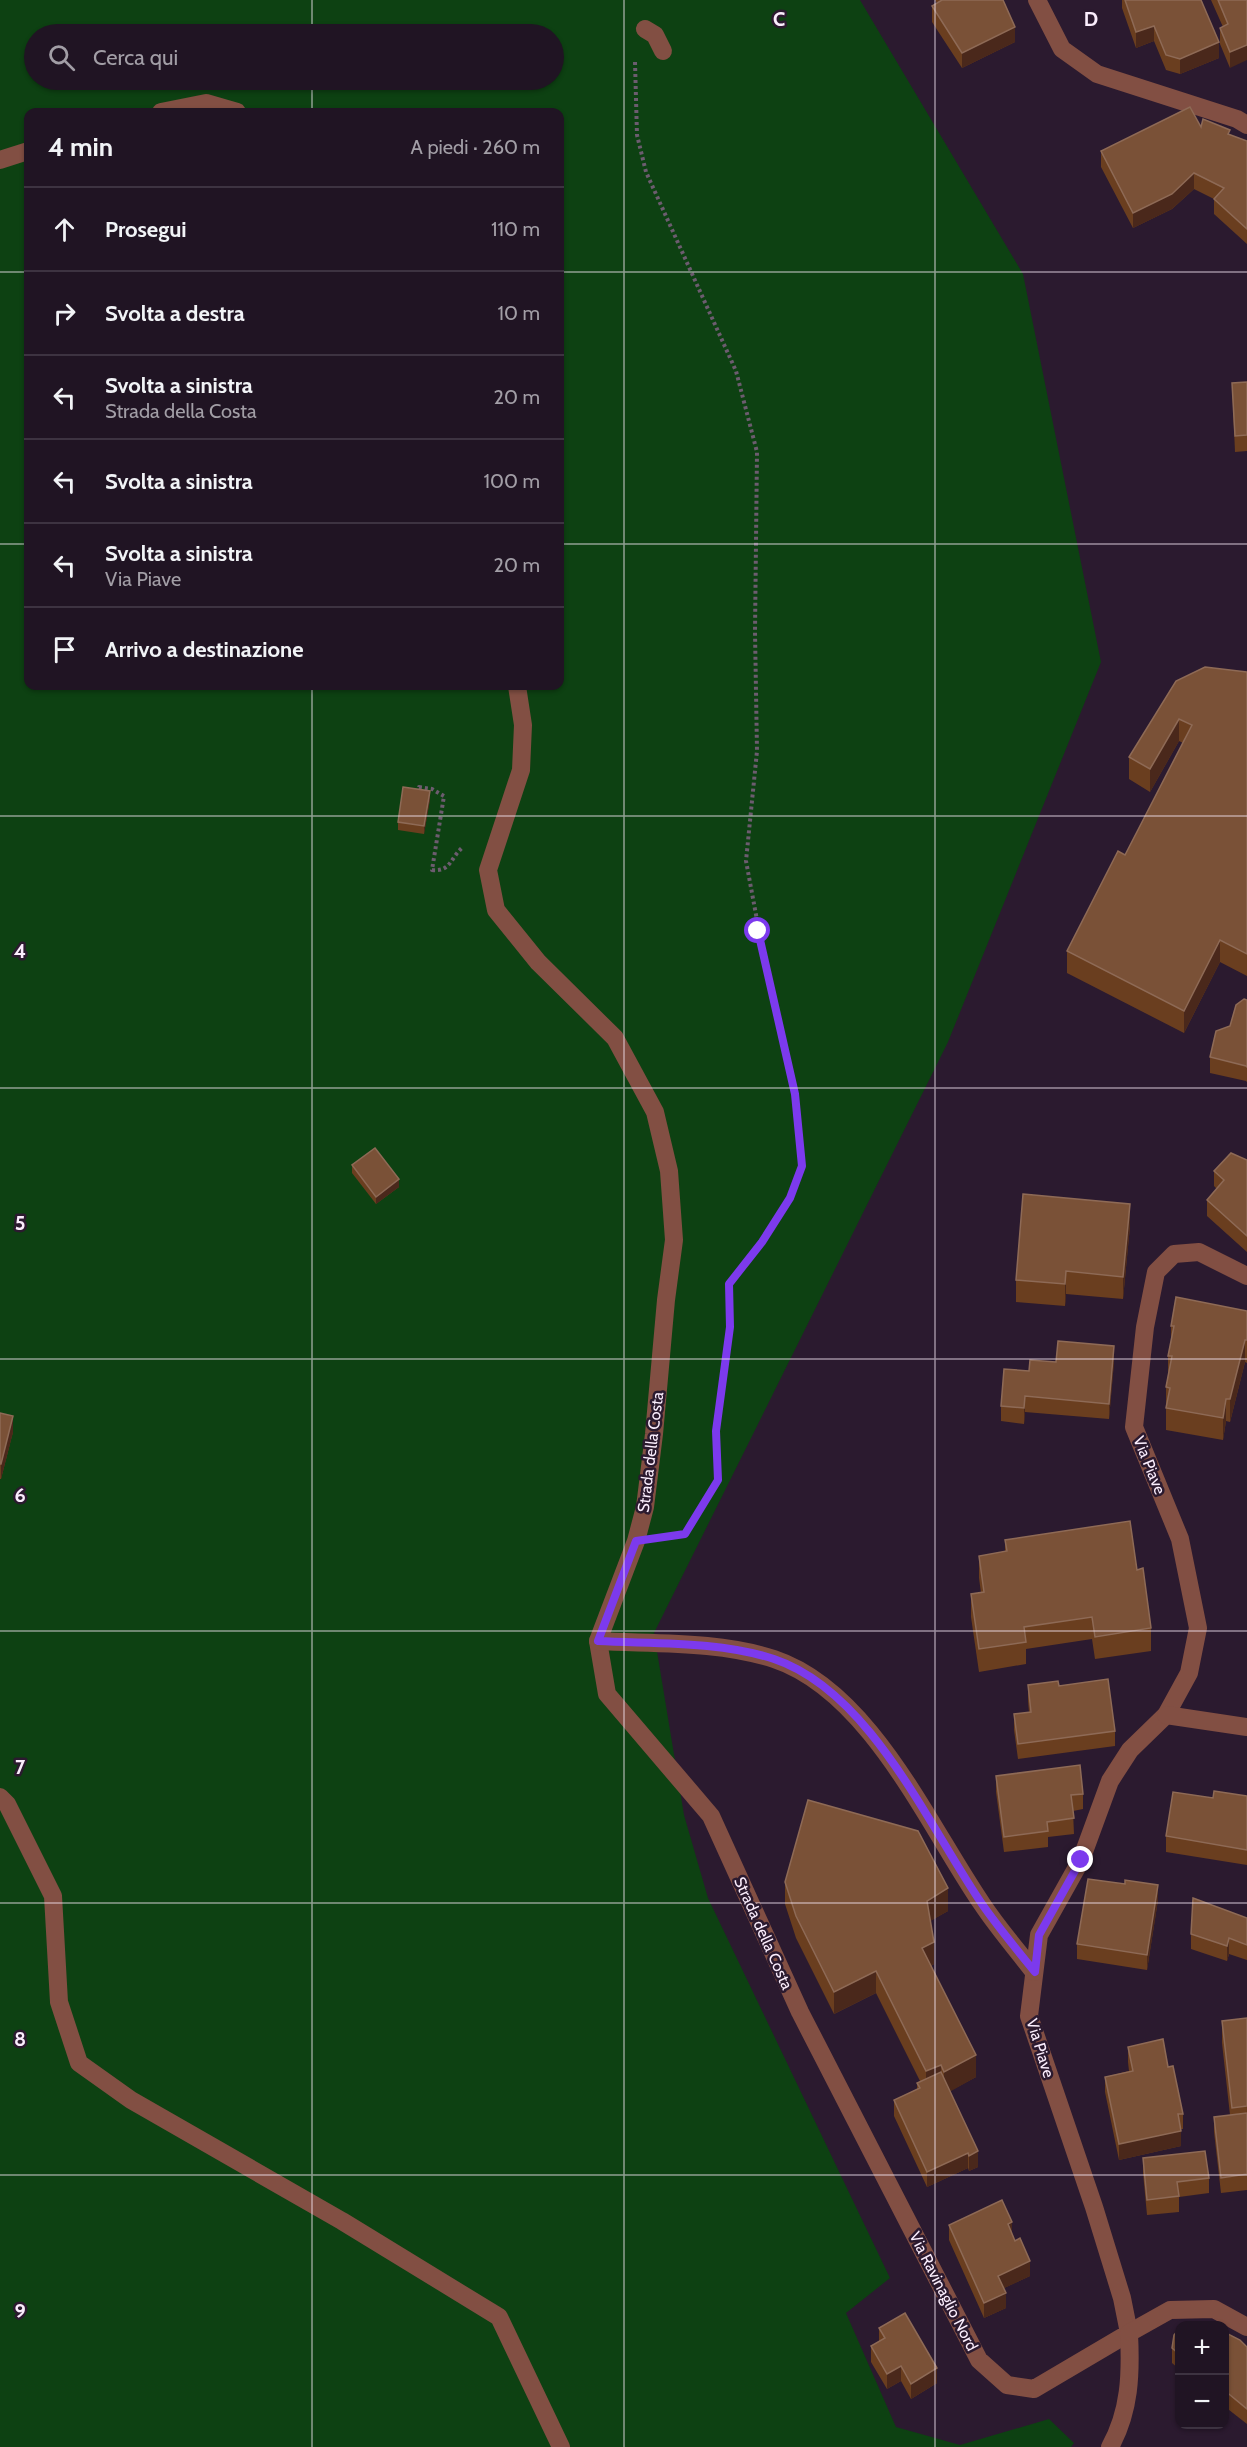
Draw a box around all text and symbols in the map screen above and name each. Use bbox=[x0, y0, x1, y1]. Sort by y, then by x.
text: C bbox=[773, 7, 785, 31]
text: D bbox=[1084, 7, 1098, 31]
search box bbox=[24, 24, 564, 90]
icon: search bbox=[45, 41, 78, 74]
text: Cerca qui bbox=[93, 44, 178, 71]
text: 4 min bbox=[48, 131, 113, 163]
text: A piedi · 260 m bbox=[411, 135, 540, 159]
icon: ahead bbox=[48, 213, 81, 246]
text: Prosegui bbox=[105, 216, 187, 243]
text: 110 m bbox=[491, 217, 540, 241]
icon: right bbox=[48, 297, 81, 330]
text: Svolta a destra bbox=[105, 300, 245, 327]
text: 10 m bbox=[497, 301, 540, 325]
text: Svolta a sinistra bbox=[105, 372, 253, 399]
icon: left bbox=[48, 381, 81, 414]
text: 20 m bbox=[494, 385, 540, 409]
text: Strada della Costa bbox=[105, 399, 257, 423]
icon: left bbox=[48, 465, 81, 498]
text: Svolta a sinistra bbox=[105, 468, 253, 495]
text: 100 m bbox=[484, 469, 540, 493]
text: Svolta a sinistra bbox=[105, 540, 253, 567]
icon: left bbox=[48, 549, 81, 582]
text: 20 m bbox=[494, 553, 540, 577]
text: Via Piave bbox=[105, 567, 181, 591]
icon: arrive bbox=[48, 633, 81, 666]
text: Arrivo a destinazione bbox=[105, 636, 303, 663]
route start bbox=[744, 917, 770, 943]
text: 4 bbox=[14, 939, 26, 963]
text: 5 bbox=[15, 1211, 25, 1235]
street label: Strada della Costa bbox=[634, 1390, 667, 1513]
street label: Via Piave bbox=[1129, 1433, 1170, 1497]
text: 6 bbox=[14, 1483, 26, 1507]
text: 7 bbox=[15, 1755, 26, 1779]
route end bbox=[1067, 1846, 1093, 1872]
street label: Strada della Costa bbox=[730, 1874, 797, 1993]
street label: Via Piave bbox=[1023, 2016, 1059, 2080]
text: 8 bbox=[14, 2027, 26, 2051]
street label: Via Ravinaglio Nord bbox=[905, 2229, 982, 2354]
text: 9 bbox=[14, 2299, 26, 2323]
map controls bbox=[1175, 2321, 1229, 2429]
button: + bbox=[1175, 2321, 1229, 2375]
button: − bbox=[1175, 2375, 1229, 2429]

